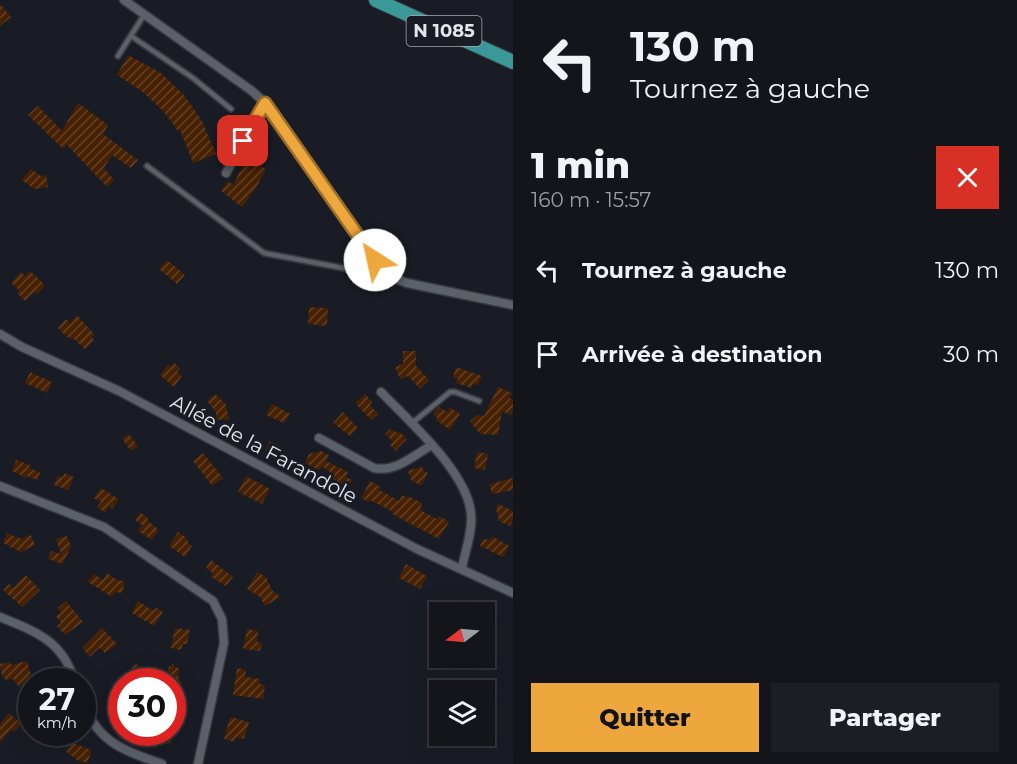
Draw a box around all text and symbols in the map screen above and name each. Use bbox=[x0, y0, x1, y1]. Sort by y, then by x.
road number: N 1085 bbox=[406, 16, 482, 46]
text: 130 m bbox=[630, 20, 756, 72]
icon: left bbox=[531, 24, 609, 102]
text: Tournez à gauche bbox=[630, 72, 870, 105]
pin bbox=[217, 115, 268, 166]
icon: arrive bbox=[226, 124, 259, 157]
text: 1 min bbox=[531, 143, 630, 187]
button: close bbox=[936, 146, 999, 209]
text: 160 m · 15:57 bbox=[531, 188, 651, 212]
position arrow bbox=[343, 228, 407, 292]
icon: left bbox=[531, 254, 564, 287]
text: Tournez à gauche bbox=[582, 257, 787, 284]
text: 130 m bbox=[935, 257, 999, 284]
icon: arrive bbox=[531, 338, 564, 371]
text: Arrivée à destination bbox=[582, 341, 822, 368]
text: 30 m bbox=[943, 341, 999, 368]
street label: Allée de la Farandole bbox=[167, 390, 361, 508]
north arrow bbox=[429, 602, 495, 668]
map controls bbox=[429, 602, 495, 746]
speed limit sign: 30 bbox=[108, 668, 186, 746]
button: layers bbox=[429, 680, 495, 746]
text: 27 bbox=[39, 681, 75, 718]
button: Quitter bbox=[531, 683, 759, 752]
button: Partager bbox=[771, 683, 999, 752]
text: km/h bbox=[37, 713, 77, 732]

